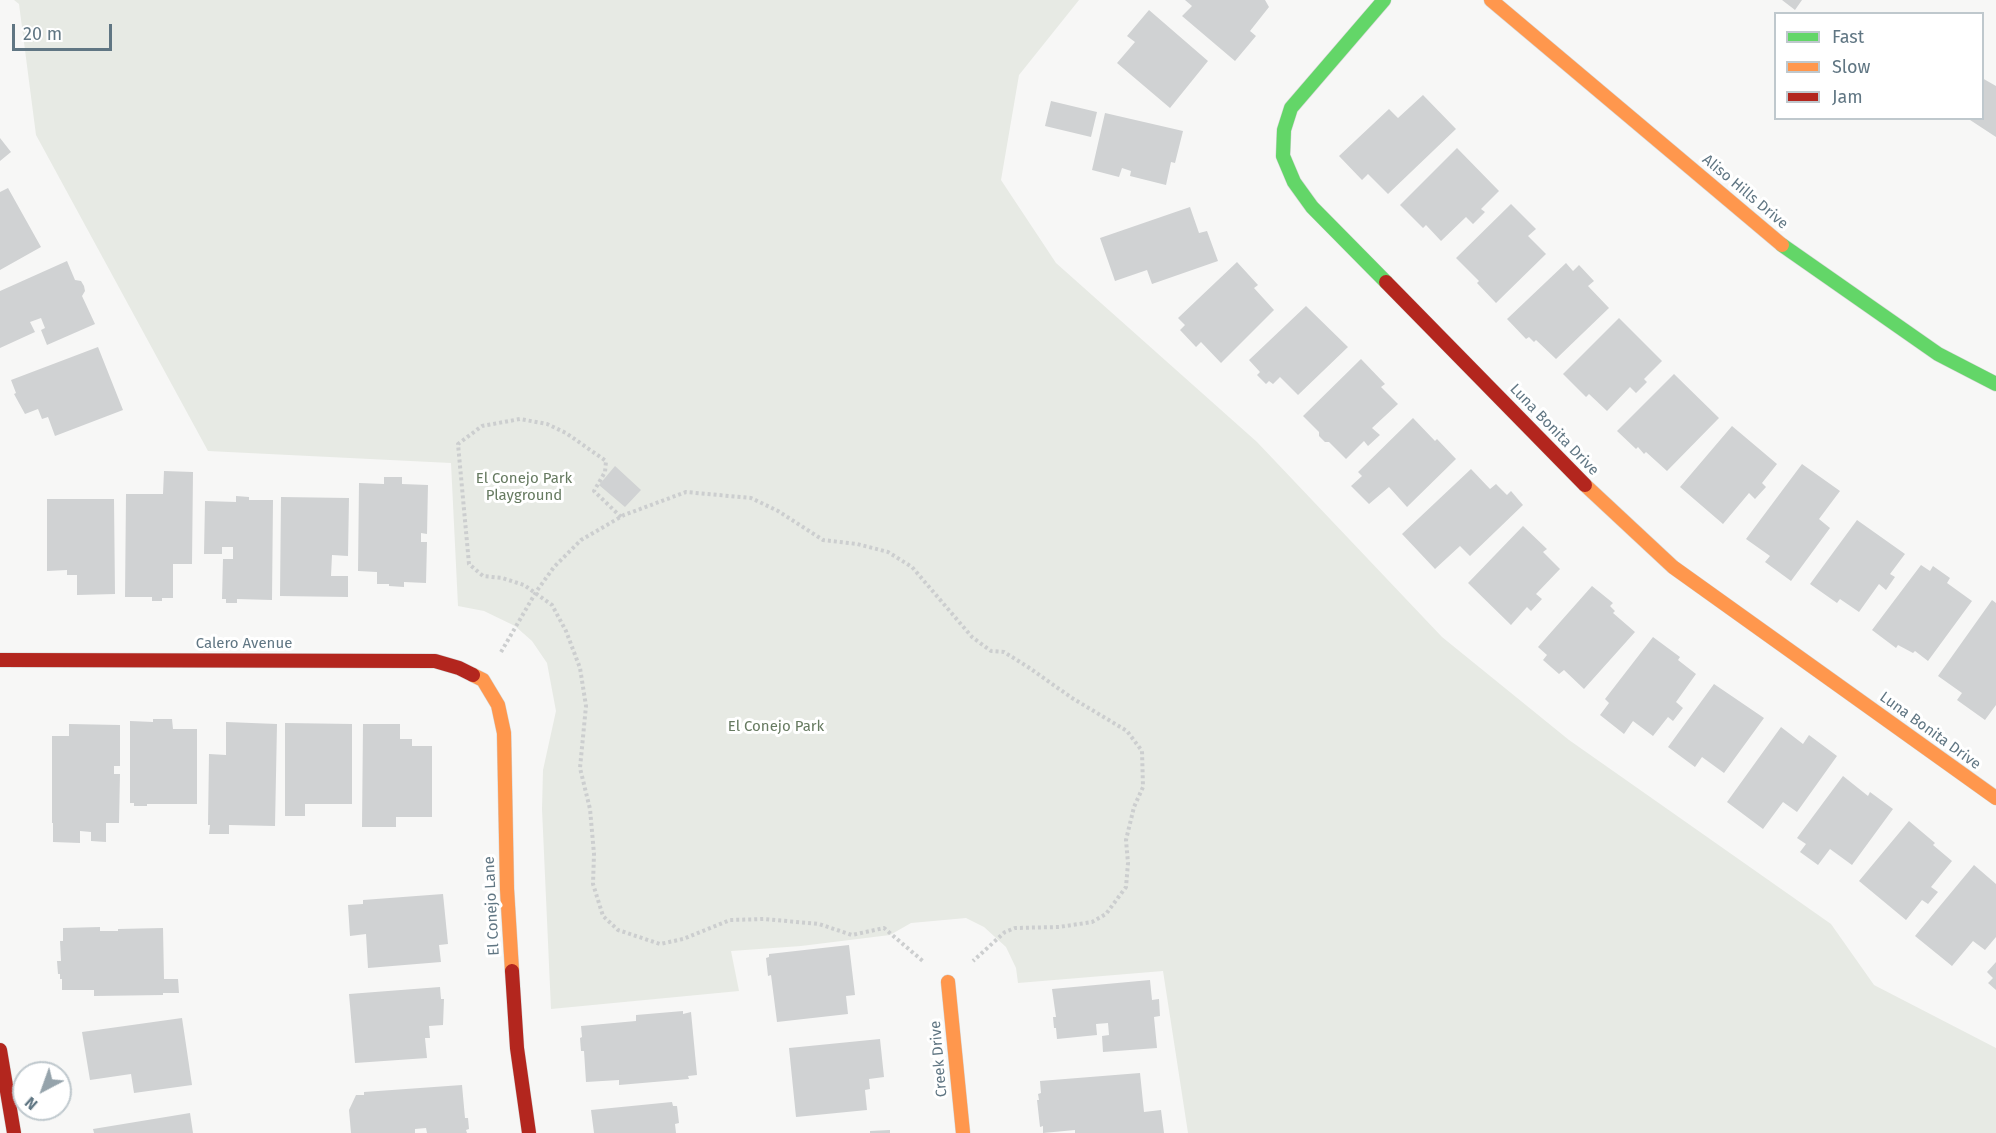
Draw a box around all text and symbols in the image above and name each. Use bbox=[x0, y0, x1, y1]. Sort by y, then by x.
scale bar bbox=[15, 12, 116, 50]
legend bbox=[1774, 12, 1984, 120]
text: 20 m bbox=[23, 23, 62, 45]
text: Fast bbox=[1832, 26, 1864, 48]
text: Slow bbox=[1832, 56, 1870, 78]
text: Jam bbox=[1832, 86, 1863, 108]
street label: Aliso Hills Drive bbox=[1698, 151, 1792, 233]
street label: Luna Bonita Drive bbox=[1506, 380, 1602, 480]
park label: El Conejo Park Playground bbox=[476, 470, 572, 505]
street label: Calero Avenue bbox=[196, 635, 292, 653]
street label: Luna Bonita Drive bbox=[1876, 688, 1984, 774]
park label: El Conejo Park bbox=[728, 718, 824, 736]
street label: El Conejo Lane bbox=[480, 856, 504, 956]
street label: Creek Drive bbox=[927, 1020, 951, 1098]
north arrow bbox=[12, 1061, 72, 1121]
text: N bbox=[21, 1093, 41, 1114]

